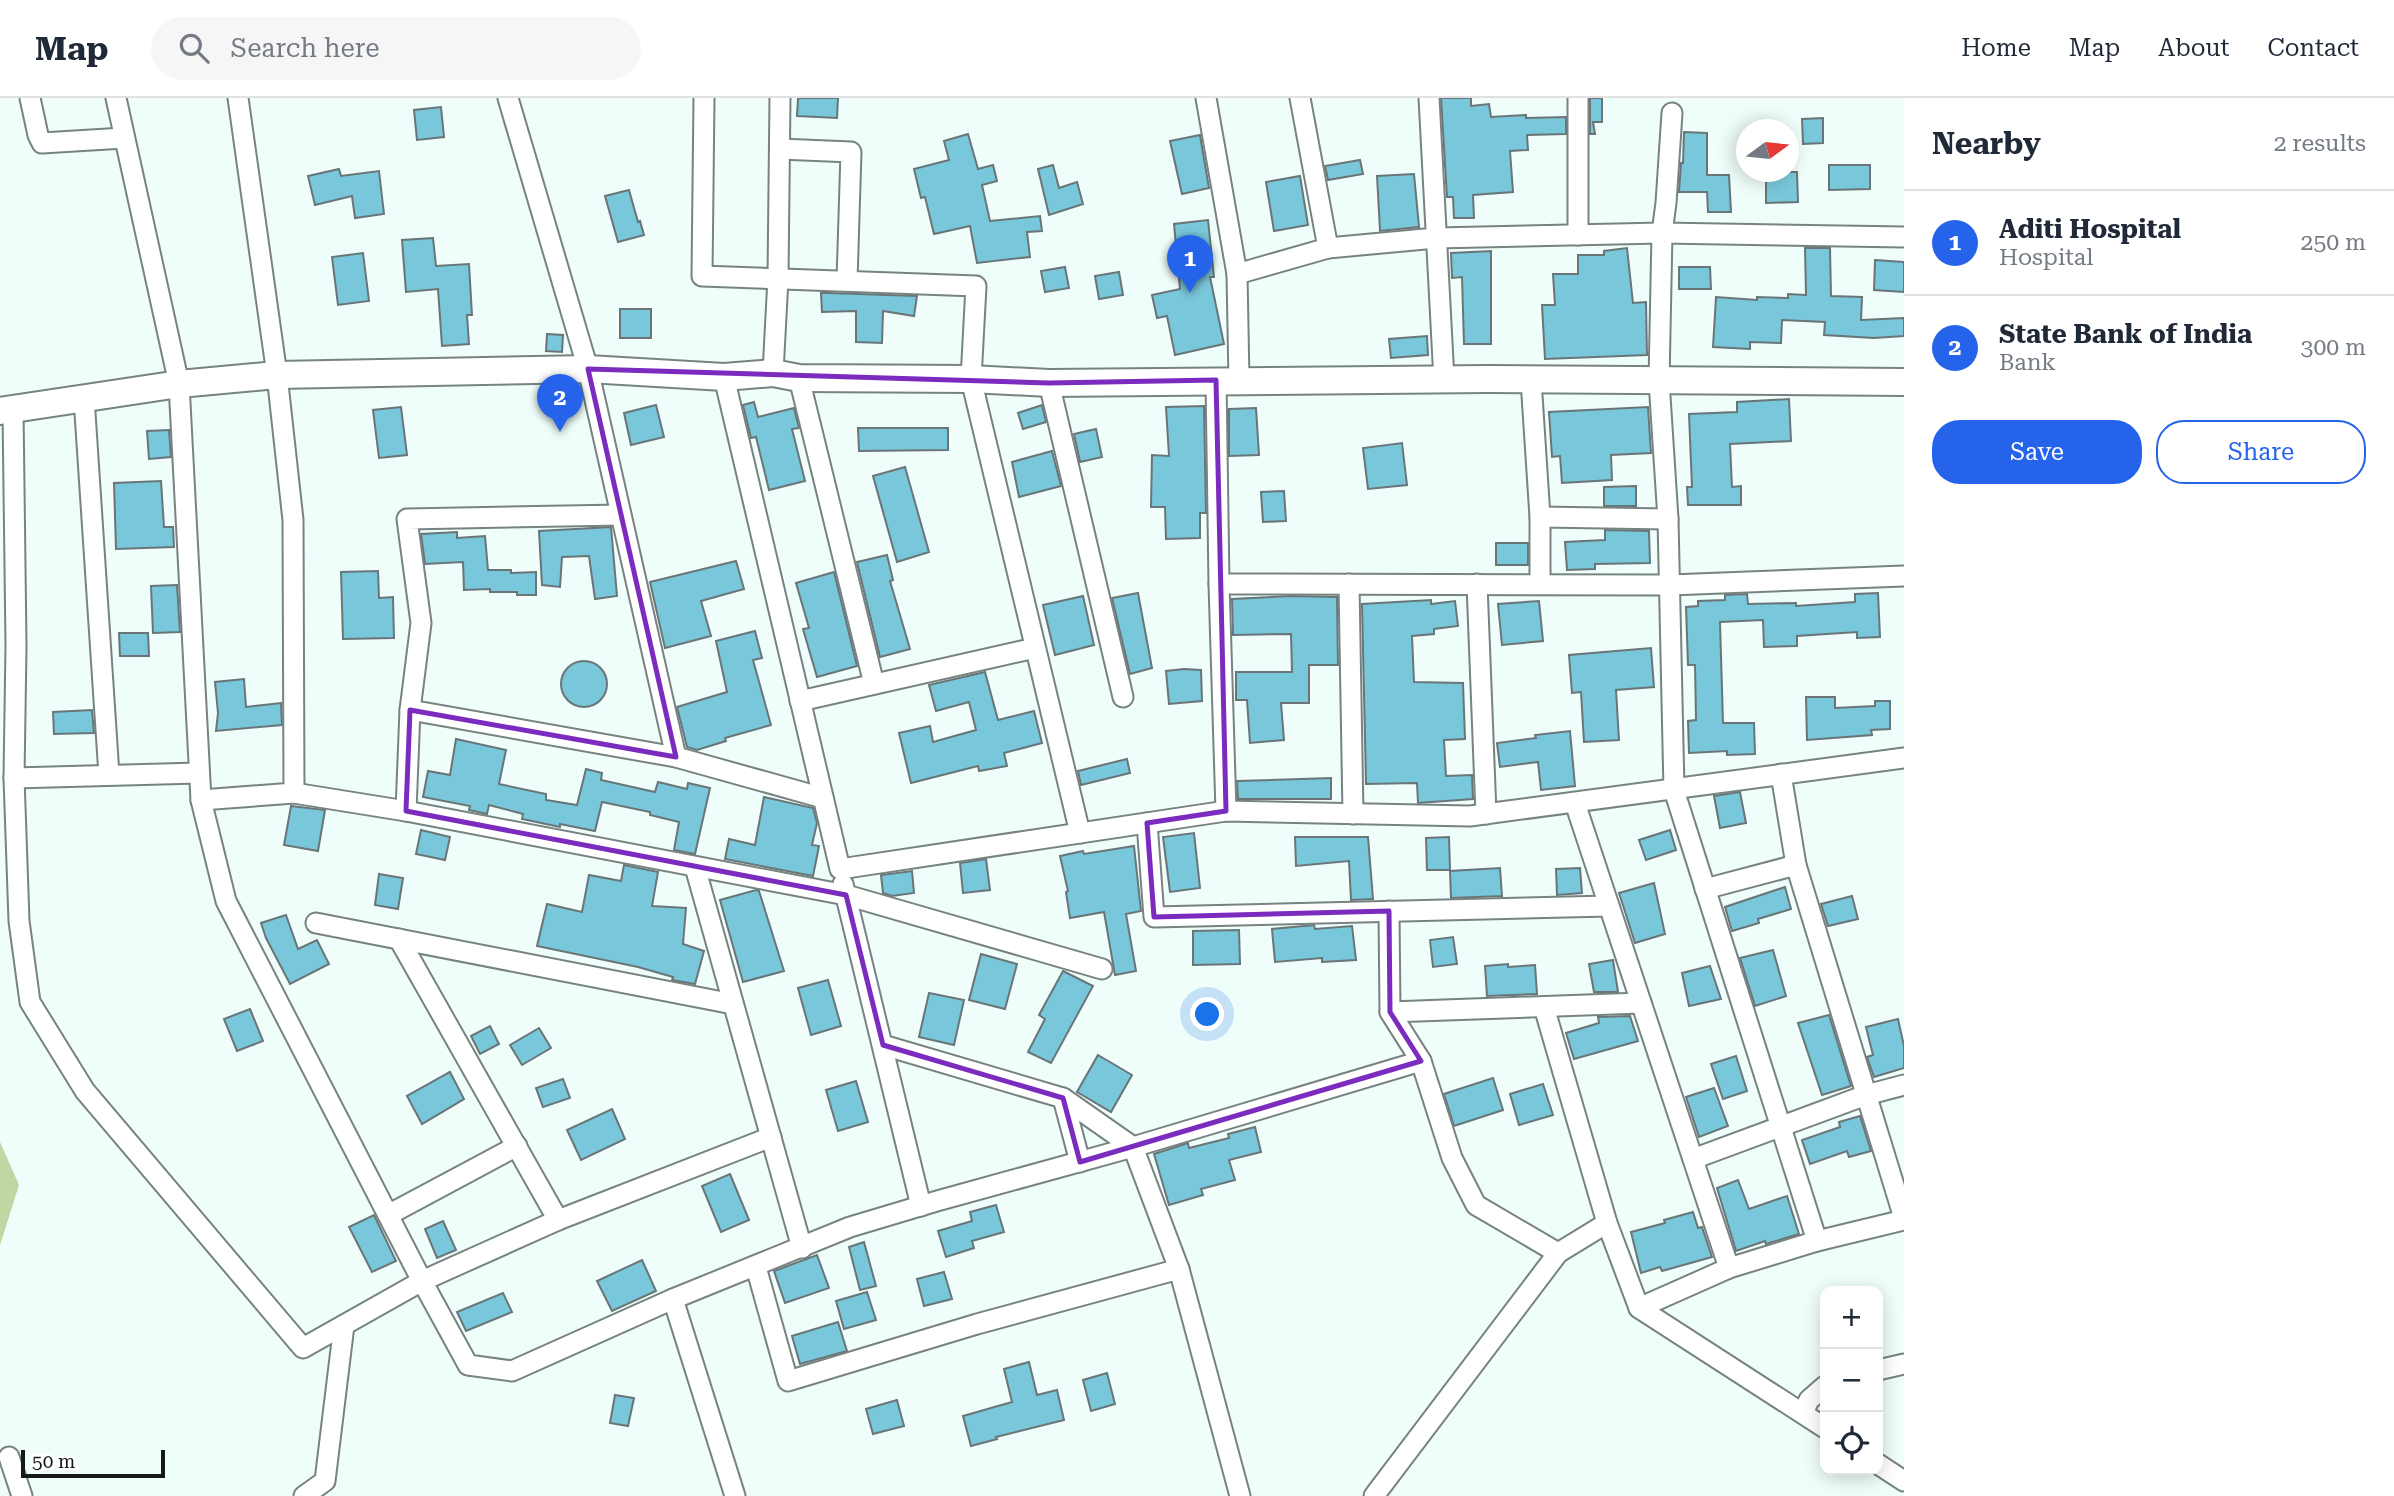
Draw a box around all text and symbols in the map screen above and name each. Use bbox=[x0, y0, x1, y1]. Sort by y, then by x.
search box bbox=[151, 17, 641, 80]
text: Map bbox=[35, 29, 109, 68]
icon: search bbox=[175, 29, 213, 67]
text: Search here bbox=[231, 33, 380, 63]
text: Home bbox=[1961, 34, 2031, 62]
text: Map bbox=[2069, 34, 2120, 62]
text: About bbox=[2158, 34, 2229, 62]
text: Contact bbox=[2267, 34, 2359, 62]
north arrow bbox=[1736, 119, 1799, 182]
text: Nearby bbox=[1932, 126, 2041, 161]
text: 2 results bbox=[2274, 130, 2366, 157]
text: Aditi Hospital bbox=[1999, 214, 2181, 244]
text: 1 bbox=[1949, 229, 1961, 256]
text: 250 m bbox=[2301, 229, 2366, 256]
pin: 1 bbox=[1167, 235, 1213, 293]
text: Hospital bbox=[1999, 244, 2093, 271]
text: State Bank of India bbox=[1999, 319, 2252, 349]
text: 2 bbox=[1949, 334, 1961, 361]
text: 300 m bbox=[2301, 334, 2366, 361]
text: Bank bbox=[1999, 349, 2056, 376]
pin: 2 bbox=[537, 374, 583, 432]
button: Save bbox=[1932, 420, 2142, 484]
button: Share bbox=[2156, 420, 2366, 484]
your location bbox=[1190, 997, 1224, 1031]
map controls bbox=[1820, 1286, 1883, 1475]
button: + bbox=[1820, 1286, 1883, 1349]
button: − bbox=[1820, 1349, 1883, 1412]
button: locate bbox=[1820, 1412, 1883, 1475]
scale bar bbox=[21, 1447, 164, 1479]
text: 50 m bbox=[32, 1450, 75, 1473]

